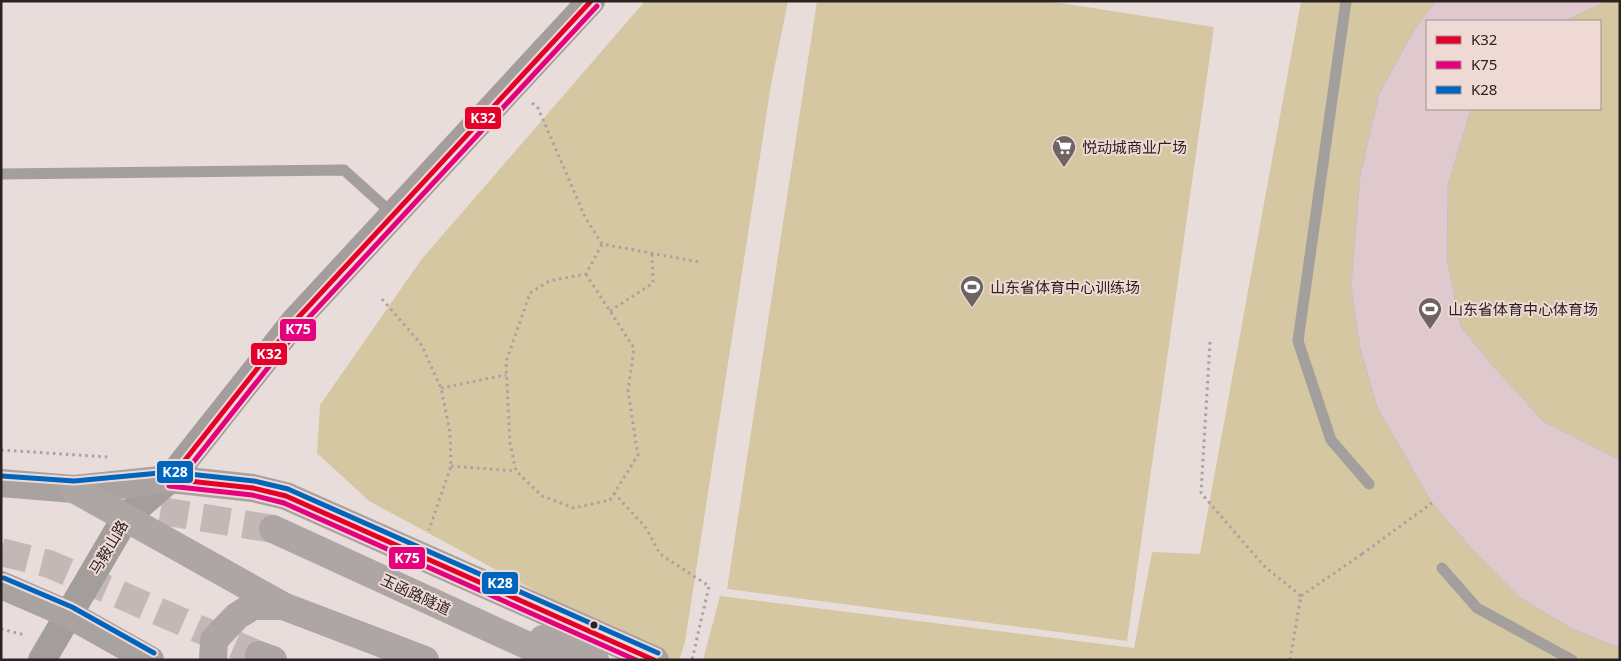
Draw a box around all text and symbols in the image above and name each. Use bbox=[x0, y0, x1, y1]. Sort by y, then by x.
legend bbox=[1426, 20, 1601, 110]
text: K32 bbox=[1471, 29, 1497, 49]
text: K75 bbox=[1471, 54, 1497, 74]
text: K28 bbox=[1471, 79, 1497, 99]
line badge: K32 bbox=[464, 106, 502, 130]
text: K32 bbox=[470, 108, 496, 127]
supermarket icon: 悦动城商业广场 bbox=[1051, 134, 1077, 168]
place label: 悦动城商业广场 bbox=[1082, 137, 1187, 157]
sports icon: 山东省体育中心训练场 bbox=[959, 274, 985, 308]
place label: 山东省体育中心训练场 bbox=[990, 277, 1140, 297]
sports icon: 山东省体育中心体育场 bbox=[1417, 296, 1443, 330]
place label: 山东省体育中心体育场 bbox=[1448, 299, 1598, 319]
line badge: K75 bbox=[279, 318, 317, 342]
text: K75 bbox=[285, 319, 311, 338]
line badge: K32 bbox=[250, 342, 288, 366]
text: K32 bbox=[256, 344, 282, 363]
line badge: K28 bbox=[156, 460, 194, 484]
text: K28 bbox=[162, 462, 188, 481]
street label: 马鞍山路 bbox=[84, 516, 132, 578]
line badge: K75 bbox=[388, 546, 426, 570]
text: K75 bbox=[394, 548, 420, 567]
street label: 玉函路隧道 bbox=[378, 569, 454, 619]
line badge: K28 bbox=[481, 571, 519, 595]
text: K28 bbox=[487, 573, 513, 592]
unlabelled marker bbox=[589, 620, 599, 630]

